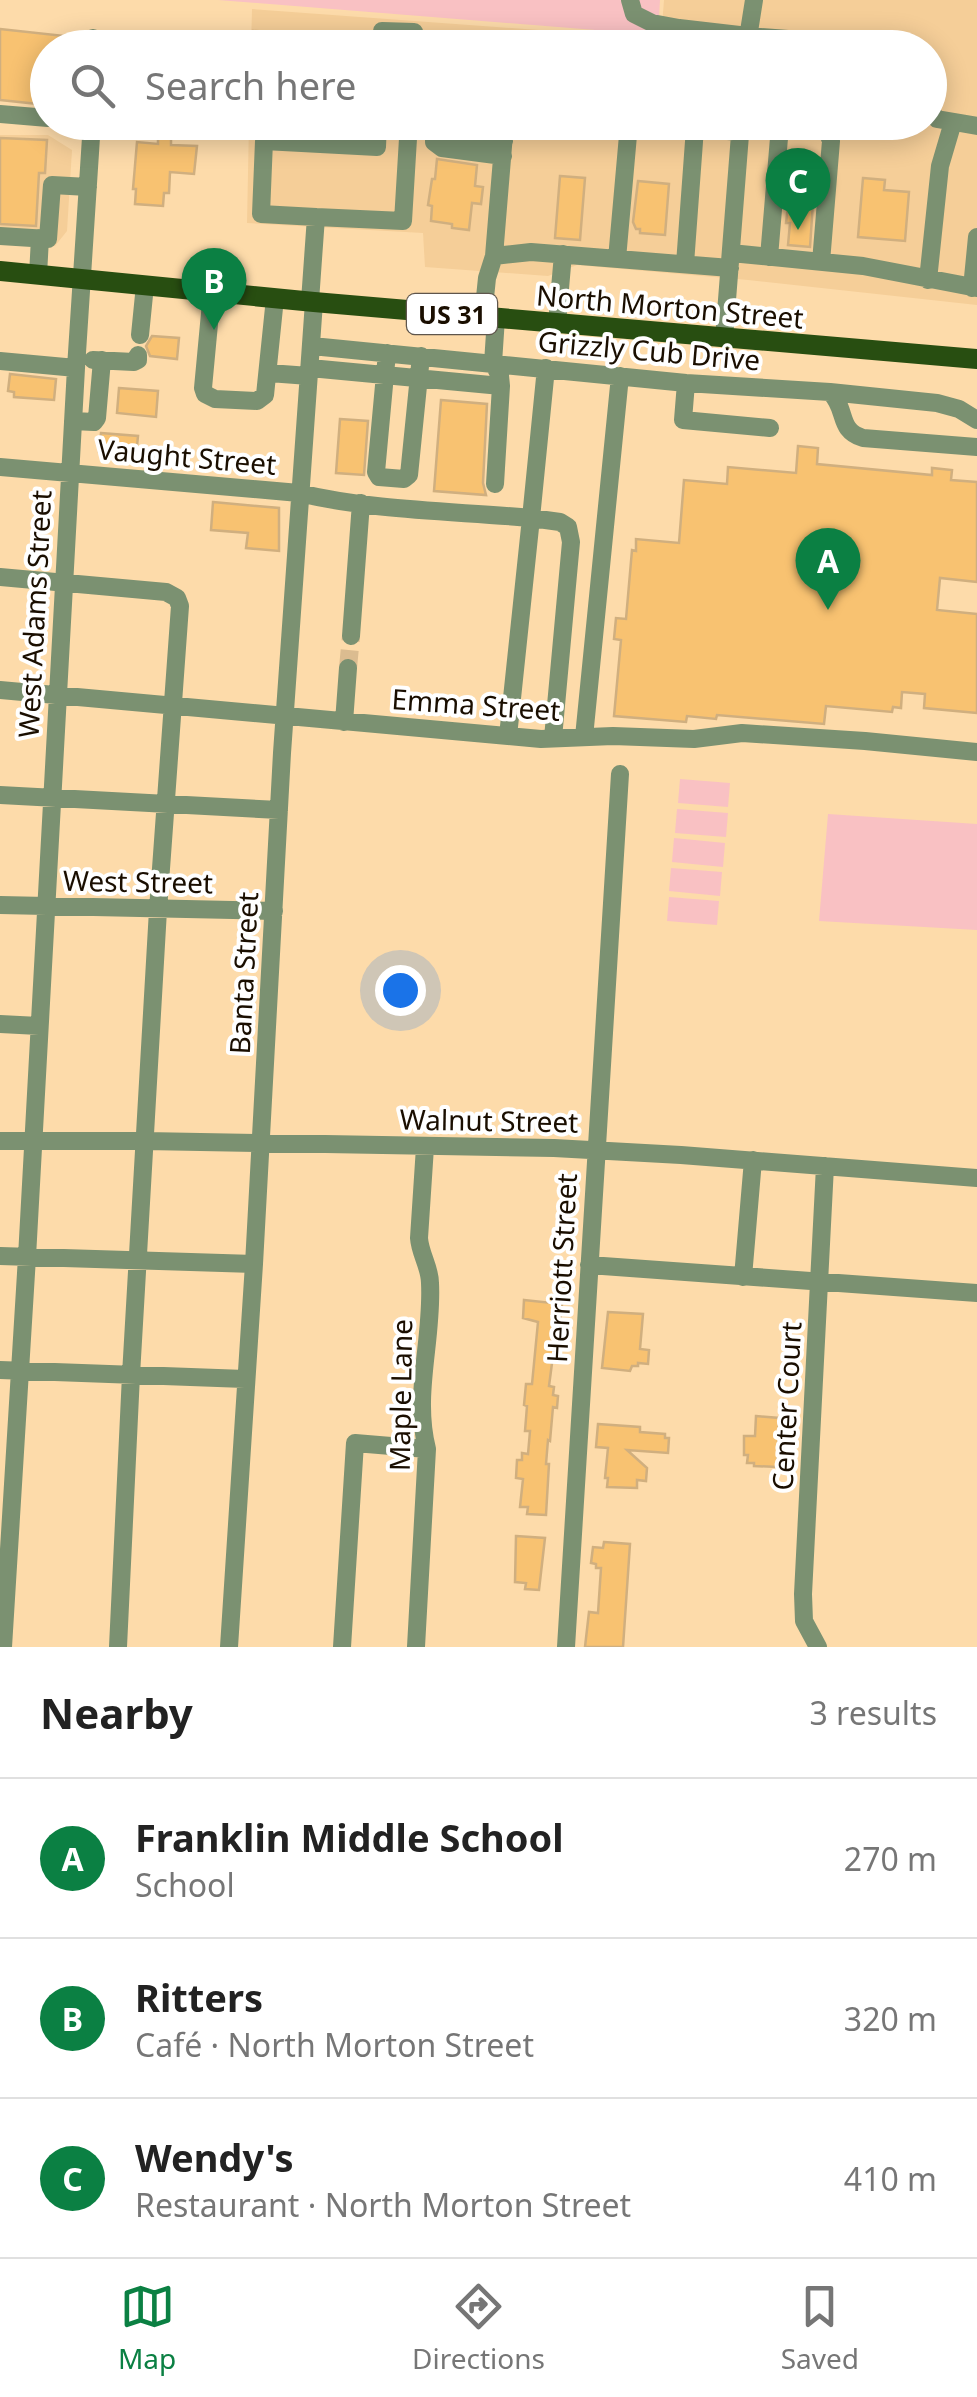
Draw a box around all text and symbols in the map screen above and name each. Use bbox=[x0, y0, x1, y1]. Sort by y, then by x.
search box bbox=[30, 30, 947, 140]
icon: search bbox=[65, 58, 120, 113]
text: Search here bbox=[145, 59, 356, 111]
pin: C bbox=[766, 148, 830, 230]
pin: B bbox=[182, 248, 246, 330]
street label: North Morton Street bbox=[535, 275, 805, 337]
road number: US 31 bbox=[407, 294, 497, 334]
street label: Grizzly Cub Drive bbox=[536, 321, 762, 379]
street label: Vaught Street bbox=[96, 429, 278, 483]
street label: West Adams Street bbox=[9, 489, 59, 739]
pin: A bbox=[796, 528, 860, 610]
street label: Emma Street bbox=[390, 679, 562, 729]
street label: West Street bbox=[63, 861, 213, 901]
street label: Banta Street bbox=[220, 891, 266, 1055]
your location bbox=[375, 965, 426, 1016]
street label: Walnut Street bbox=[399, 1099, 579, 1141]
street label: Herriott Street bbox=[537, 1172, 585, 1364]
street label: Maple Lane bbox=[380, 1319, 420, 1471]
street label: Center Court bbox=[763, 1321, 809, 1491]
text: Nearby bbox=[40, 1684, 193, 1741]
text: 3 results bbox=[810, 1691, 937, 1734]
text: Franklin Middle School bbox=[135, 1811, 564, 1863]
text: A bbox=[61, 1837, 84, 1880]
text: 270 m bbox=[844, 1837, 937, 1880]
text: School bbox=[135, 1863, 235, 1906]
text: Ritters bbox=[135, 1971, 263, 2023]
text: B bbox=[62, 1997, 83, 2040]
text: 320 m bbox=[844, 1997, 937, 2040]
text: Café · North Morton Street bbox=[135, 2023, 534, 2066]
text: Wendy's bbox=[135, 2131, 294, 2183]
text: C bbox=[62, 2157, 83, 2200]
text: 410 m bbox=[844, 2157, 937, 2200]
text: Restaurant · North Morton Street bbox=[135, 2183, 631, 2226]
tab: Map bbox=[118, 2279, 176, 2377]
tab: Directions bbox=[412, 2279, 545, 2377]
tab: Saved bbox=[781, 2279, 859, 2377]

